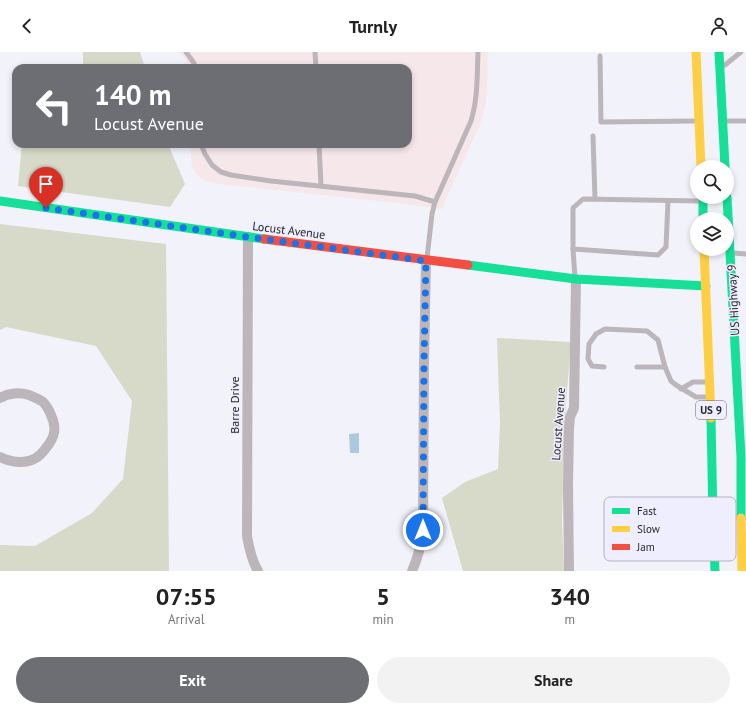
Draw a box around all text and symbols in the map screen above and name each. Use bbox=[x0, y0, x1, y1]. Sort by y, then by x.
icon: back bbox=[16, 15, 38, 37]
text: Turnly bbox=[349, 15, 397, 38]
icon: person bbox=[708, 15, 730, 37]
text: 140 m bbox=[94, 76, 171, 113]
icon: left bbox=[28, 80, 80, 132]
text: Locust Avenue bbox=[94, 112, 204, 135]
map controls bbox=[690, 160, 734, 256]
button: search bbox=[690, 160, 734, 204]
pin bbox=[29, 167, 63, 208]
icon: arrive bbox=[35, 173, 57, 195]
button: layers bbox=[690, 212, 734, 256]
street label: Locust Avenue bbox=[252, 218, 326, 242]
street label: US Highway 9 bbox=[724, 264, 742, 336]
street label: Barre Drive bbox=[227, 376, 242, 434]
street label: Locust Avenue bbox=[548, 387, 568, 461]
road number: US 9 bbox=[696, 401, 726, 419]
legend bbox=[604, 497, 736, 561]
text: Fast bbox=[637, 504, 657, 518]
position arrow bbox=[402, 509, 444, 551]
text: Slow bbox=[637, 522, 660, 536]
text: Jam bbox=[636, 540, 655, 554]
text: 07:55 bbox=[156, 581, 217, 612]
text: 5 bbox=[376, 581, 390, 612]
text: 340 bbox=[549, 581, 590, 612]
text: Arrival bbox=[168, 611, 204, 628]
text: min bbox=[372, 611, 394, 628]
text: m bbox=[565, 611, 575, 628]
button: Exit bbox=[16, 657, 369, 703]
button: Share bbox=[377, 657, 730, 703]

